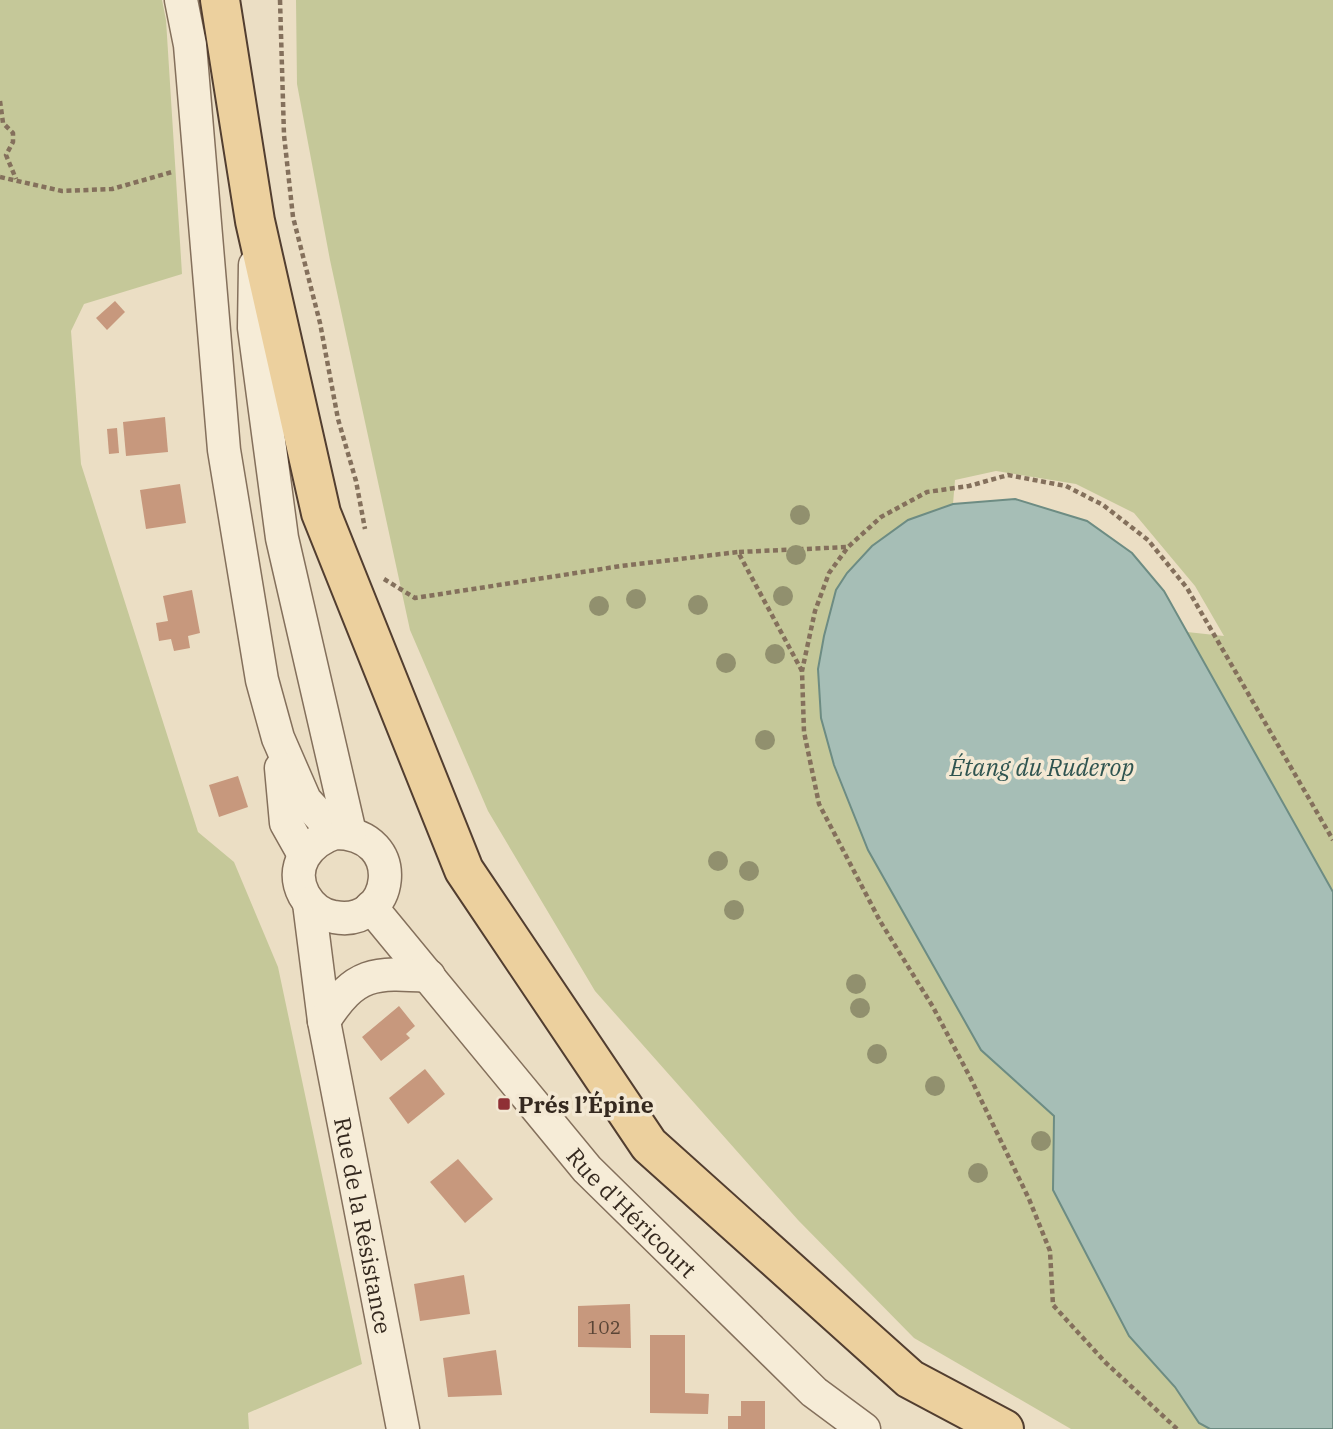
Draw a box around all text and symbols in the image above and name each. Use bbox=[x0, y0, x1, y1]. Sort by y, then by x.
water label: Étang du Ruderop bbox=[949, 751, 1134, 783]
place label: Prés l’Épine bbox=[518, 1089, 654, 1119]
marker: Prés l’Épine bbox=[496, 1096, 512, 1112]
street label: Rue de la Résistance bbox=[328, 1114, 399, 1336]
street label: Rue d'Héricourt bbox=[560, 1141, 703, 1284]
house number: 102 bbox=[587, 1315, 621, 1339]

